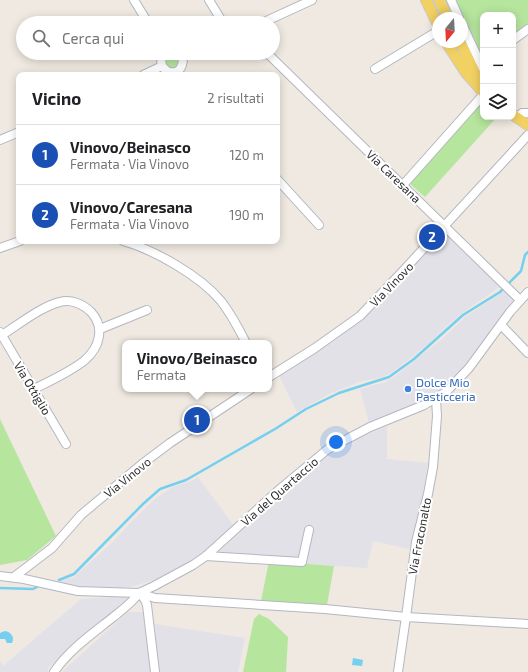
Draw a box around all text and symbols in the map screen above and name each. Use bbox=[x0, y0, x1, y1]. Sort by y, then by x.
north arrow bbox=[432, 12, 468, 48]
map controls bbox=[480, 12, 516, 120]
button: + bbox=[480, 12, 516, 48]
search box bbox=[16, 16, 280, 60]
icon: search bbox=[30, 27, 52, 49]
text: Cerca qui bbox=[62, 29, 124, 47]
button: − bbox=[480, 48, 516, 84]
button: layers bbox=[480, 84, 516, 120]
text: Vicino bbox=[32, 88, 81, 108]
text: 2 risultati bbox=[207, 90, 264, 106]
text: Vinovo/Beinasco bbox=[70, 138, 191, 156]
text: 1 bbox=[42, 147, 48, 163]
text: 120 m bbox=[229, 147, 264, 163]
street label: Via Caresana bbox=[364, 147, 424, 205]
text: Fermata · Via Vinovo bbox=[70, 156, 189, 172]
text: Vinovo/Caresana bbox=[70, 198, 193, 216]
text: 2 bbox=[41, 207, 49, 223]
text: 190 m bbox=[229, 207, 264, 223]
text: Fermata · Via Vinovo bbox=[70, 216, 189, 232]
pin: 2 bbox=[419, 222, 445, 252]
street label: Via Vinovo bbox=[366, 259, 416, 309]
popup bbox=[122, 340, 272, 392]
text: Vinovo/Beinasco bbox=[137, 349, 257, 367]
street label: Via Ottiglio bbox=[12, 359, 54, 417]
text: Fermata bbox=[137, 367, 186, 383]
place label: Dolce Mio Pasticceria bbox=[416, 375, 476, 403]
marker: Dolce Mio Pasticceria bbox=[403, 384, 413, 394]
pin: 1 bbox=[184, 405, 210, 435]
your location bbox=[326, 432, 346, 452]
street label: Via Vinovo bbox=[101, 454, 153, 500]
street label: Via del Quartaccio bbox=[238, 454, 321, 529]
street label: Via Fraconalto bbox=[405, 496, 433, 576]

